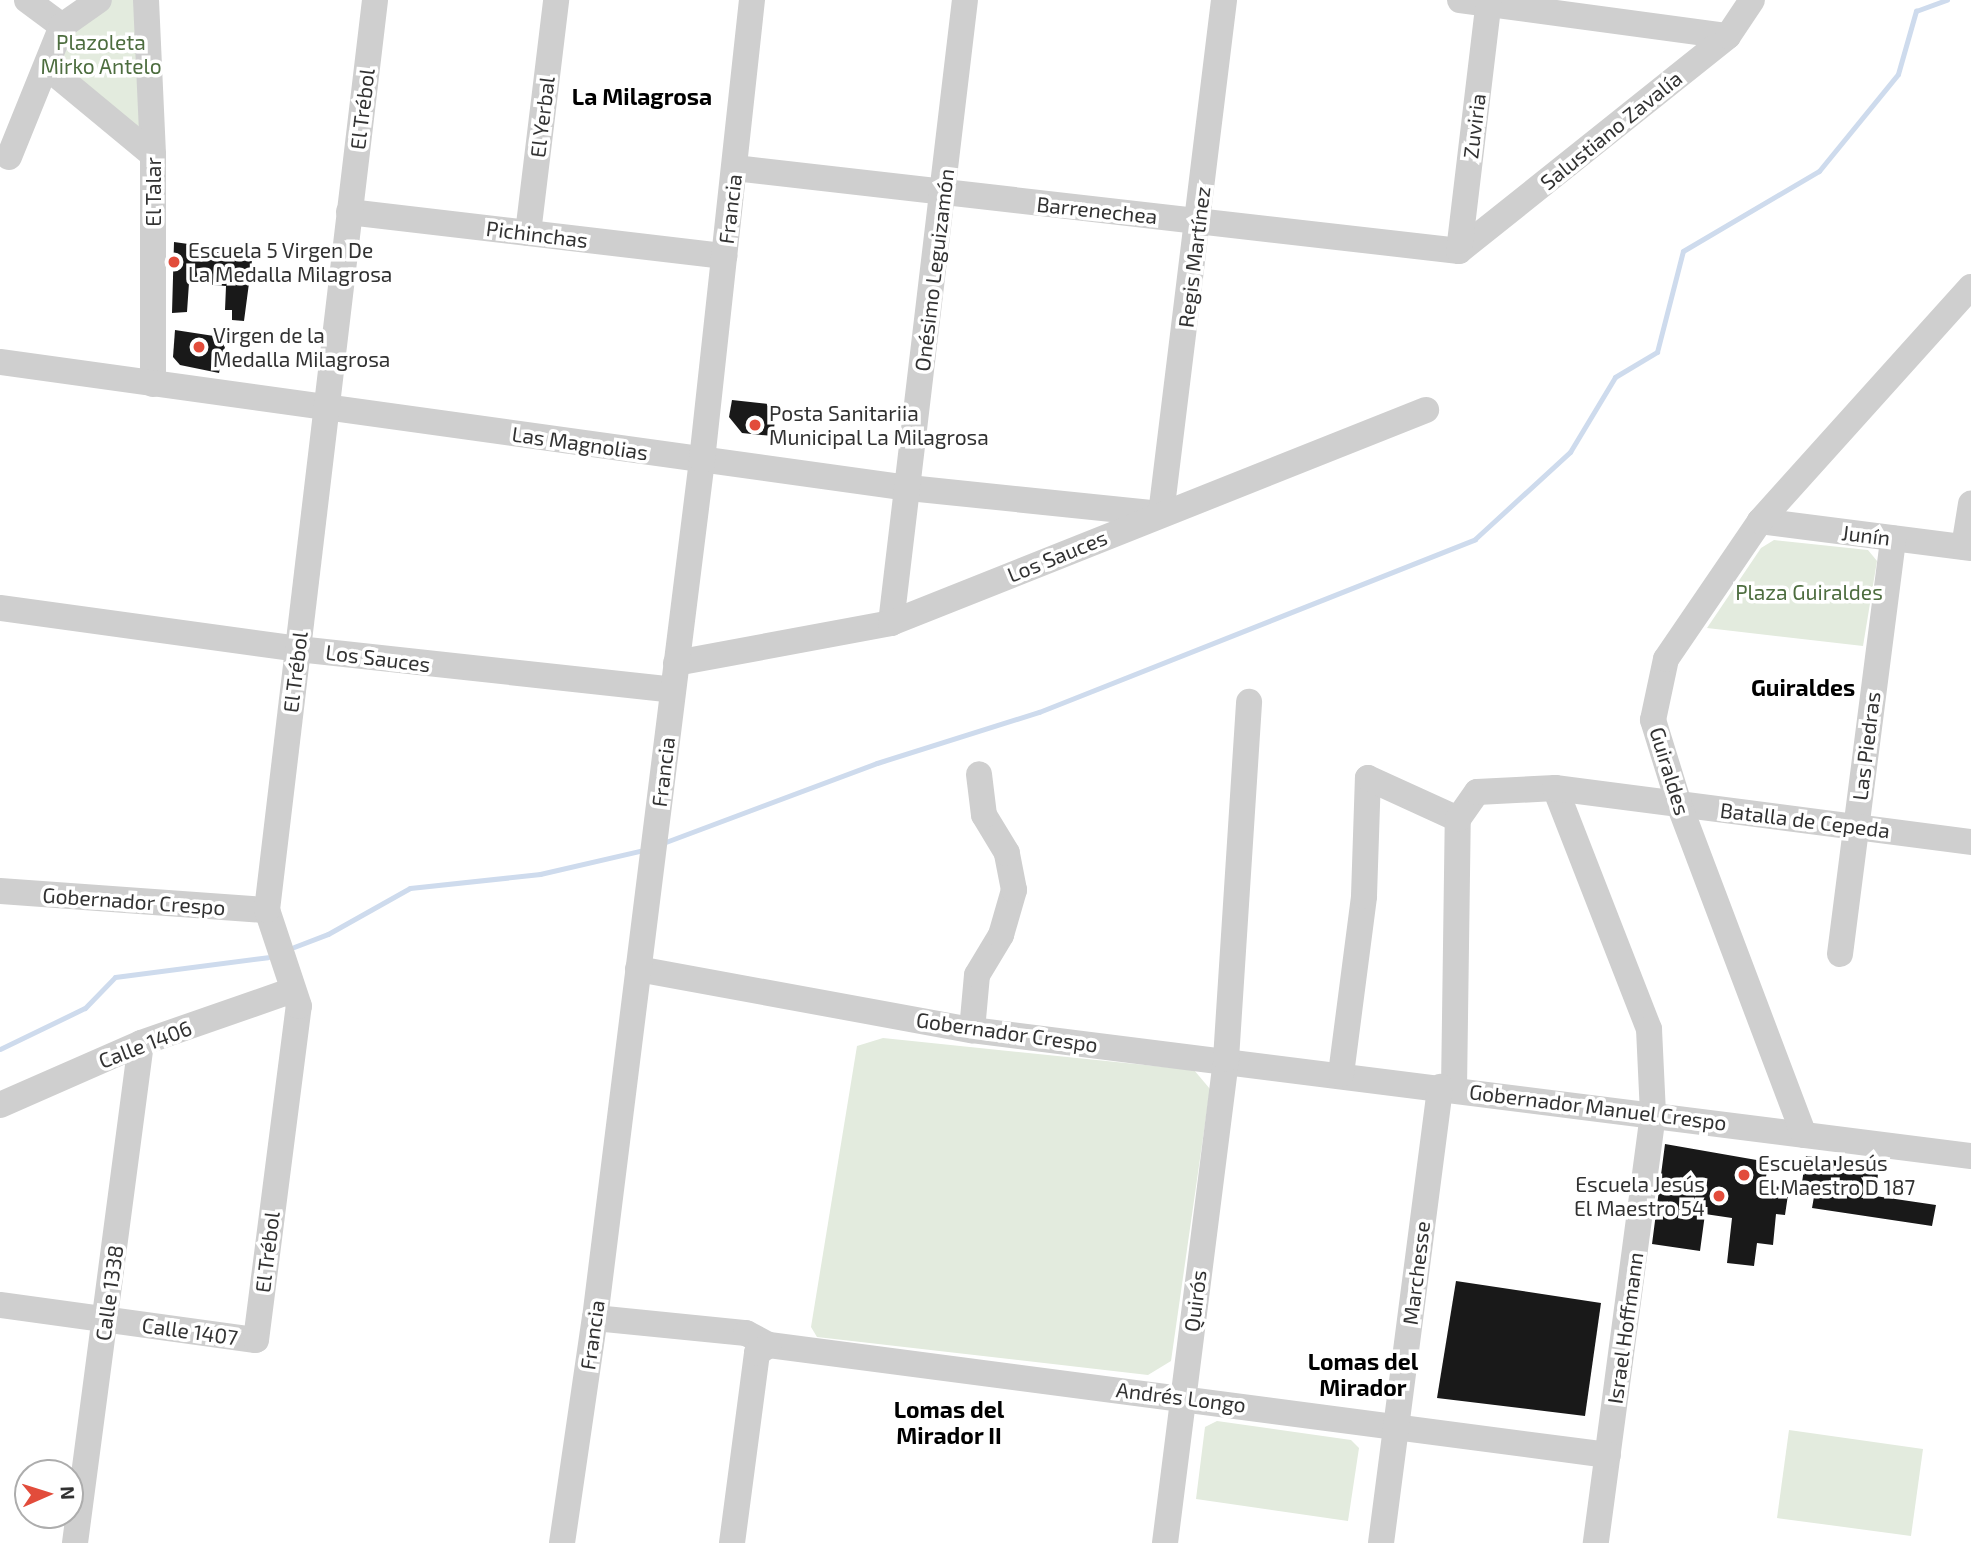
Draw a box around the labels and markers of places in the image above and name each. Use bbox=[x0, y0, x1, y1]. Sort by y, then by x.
place label: Escuela 5 Virgen De La Medalla Milagrosa bbox=[188, 237, 392, 287]
marker: Escuela 5 Virgen De La Medalla Milagrosa bbox=[166, 254, 182, 270]
place label: Virgen de la Medalla Milagrosa bbox=[213, 322, 390, 372]
marker: Virgen de la Medalla Milagrosa bbox=[191, 339, 207, 355]
place label: Posta Sanitariia Municipal La Milagrosa bbox=[769, 400, 989, 450]
marker: Posta Sanitariia Municipal La Milagrosa bbox=[747, 417, 763, 433]
place label: Escuela Jesús El Maestro D 187 bbox=[1758, 1150, 1916, 1200]
marker: Escuela Jesús El Maestro D 187 bbox=[1736, 1167, 1752, 1183]
place label: Escuela Jesús El Maestro 54 bbox=[1573, 1171, 1705, 1221]
marker: Escuela Jesús El Maestro 54 bbox=[1711, 1188, 1727, 1204]

